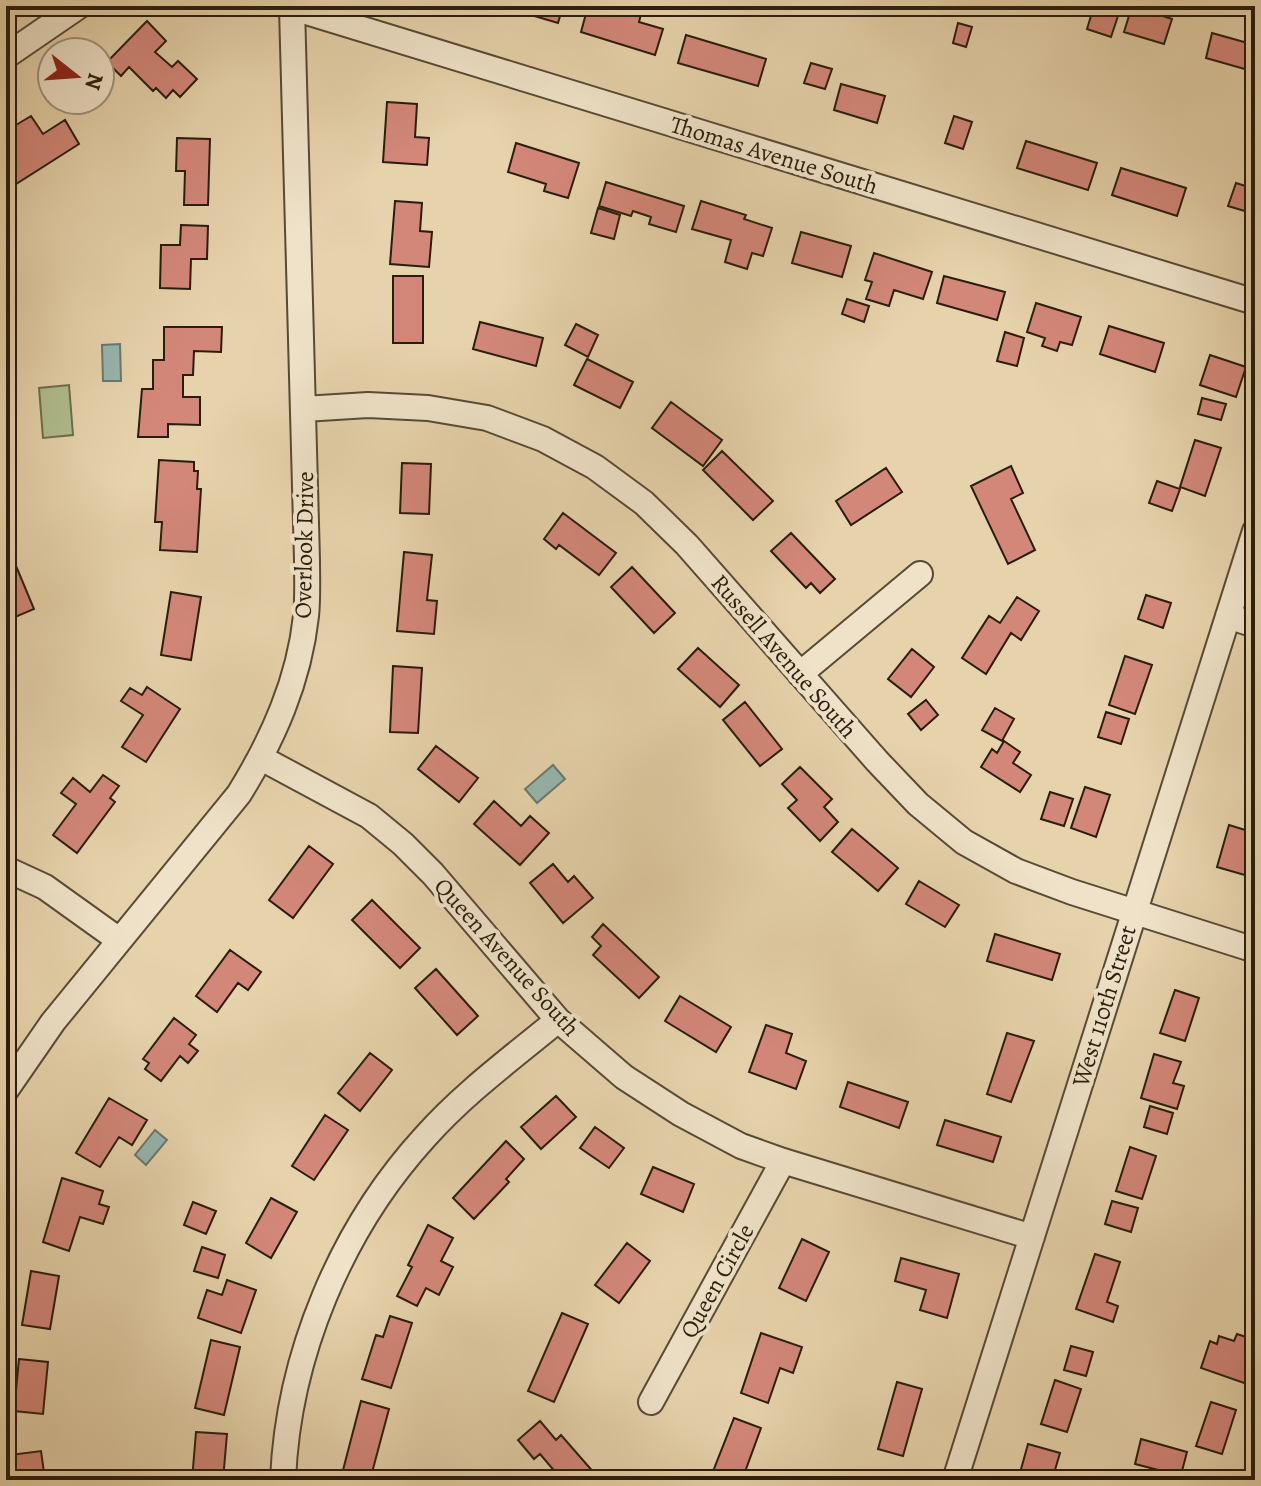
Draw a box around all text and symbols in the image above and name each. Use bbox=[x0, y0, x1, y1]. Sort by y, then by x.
north arrow bbox=[36, 36, 116, 116]
text: N bbox=[77, 70, 111, 94]
street label: Thomas Avenue South bbox=[666, 108, 882, 202]
street label: Overlook Drive bbox=[287, 471, 321, 619]
street label: Russell Avenue South bbox=[704, 567, 864, 745]
street label: Queen Avenue South bbox=[427, 871, 587, 1043]
street label: West 110th Street bbox=[1064, 921, 1144, 1092]
street label: Queen Circle bbox=[672, 1218, 762, 1344]

